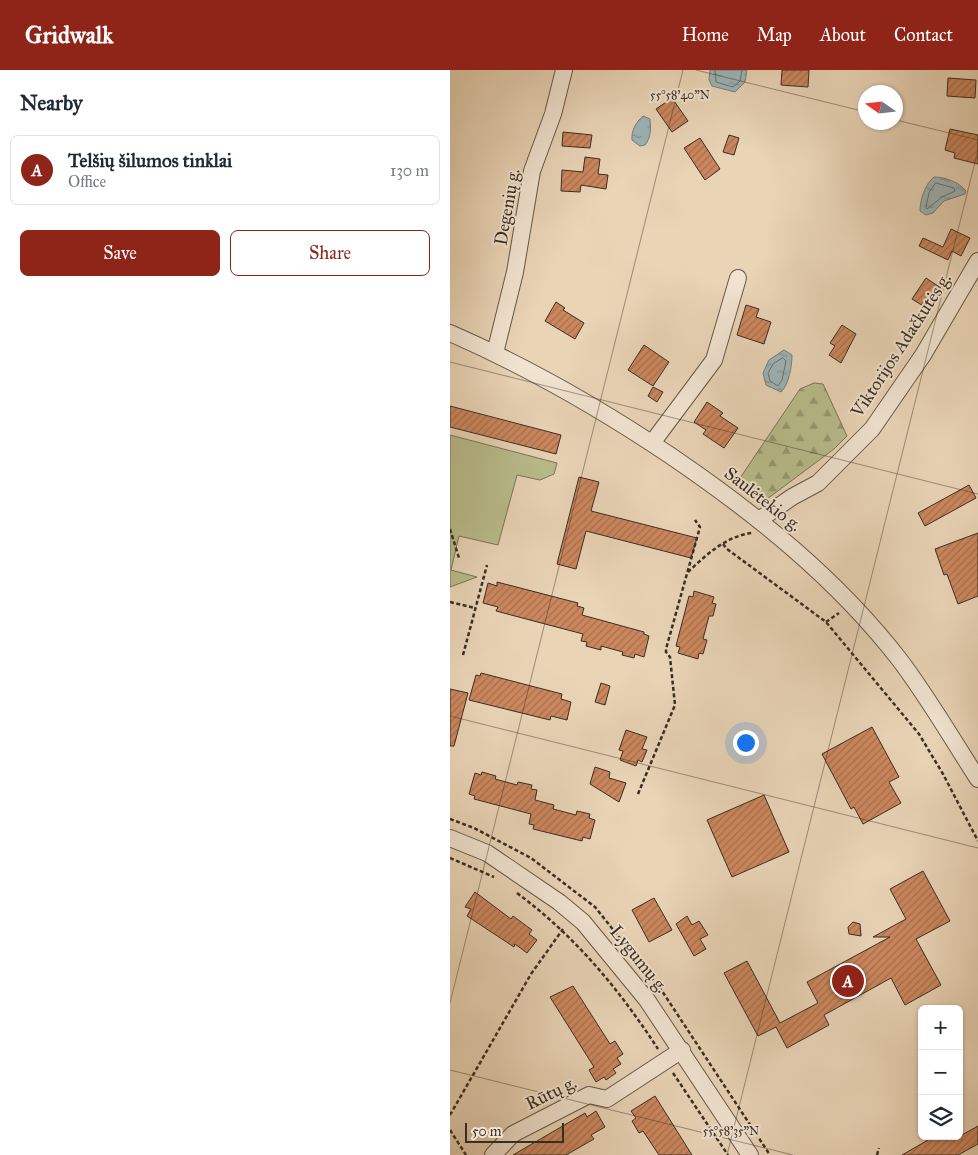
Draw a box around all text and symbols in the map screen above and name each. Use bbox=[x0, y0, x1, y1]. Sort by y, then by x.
text: Gridwalk bbox=[25, 20, 113, 50]
text: Home bbox=[682, 24, 729, 46]
text: Map bbox=[757, 24, 792, 46]
text: About bbox=[820, 24, 866, 46]
text: Contact bbox=[894, 24, 953, 46]
north arrow bbox=[858, 85, 903, 130]
text: 55°58'40"N bbox=[650, 88, 710, 102]
text: Nearby bbox=[20, 90, 83, 116]
text: Telšių šilumos tinklai bbox=[68, 149, 232, 172]
text: A bbox=[32, 161, 42, 180]
text: 130 m bbox=[390, 161, 429, 180]
street label: Degenių g. bbox=[489, 167, 526, 247]
text: Office bbox=[68, 172, 106, 191]
button: Save bbox=[20, 230, 220, 276]
button: Share bbox=[230, 230, 430, 276]
street label: Viktorijos Adačkutės g. bbox=[846, 269, 957, 423]
street label: Saulėtekio g. bbox=[719, 462, 806, 537]
your location bbox=[733, 730, 759, 756]
street label: Lygumų g. bbox=[604, 921, 673, 998]
pin: A bbox=[832, 962, 864, 1000]
map controls bbox=[918, 1005, 963, 1140]
button: + bbox=[918, 1005, 963, 1050]
button: − bbox=[918, 1050, 963, 1095]
street label: Rūtų g. bbox=[522, 1071, 581, 1116]
button: layers bbox=[918, 1095, 963, 1140]
scale bar bbox=[465, 1120, 564, 1143]
text: 50 m bbox=[472, 1123, 501, 1140]
text: 55°58'35"N bbox=[703, 1124, 759, 1138]

